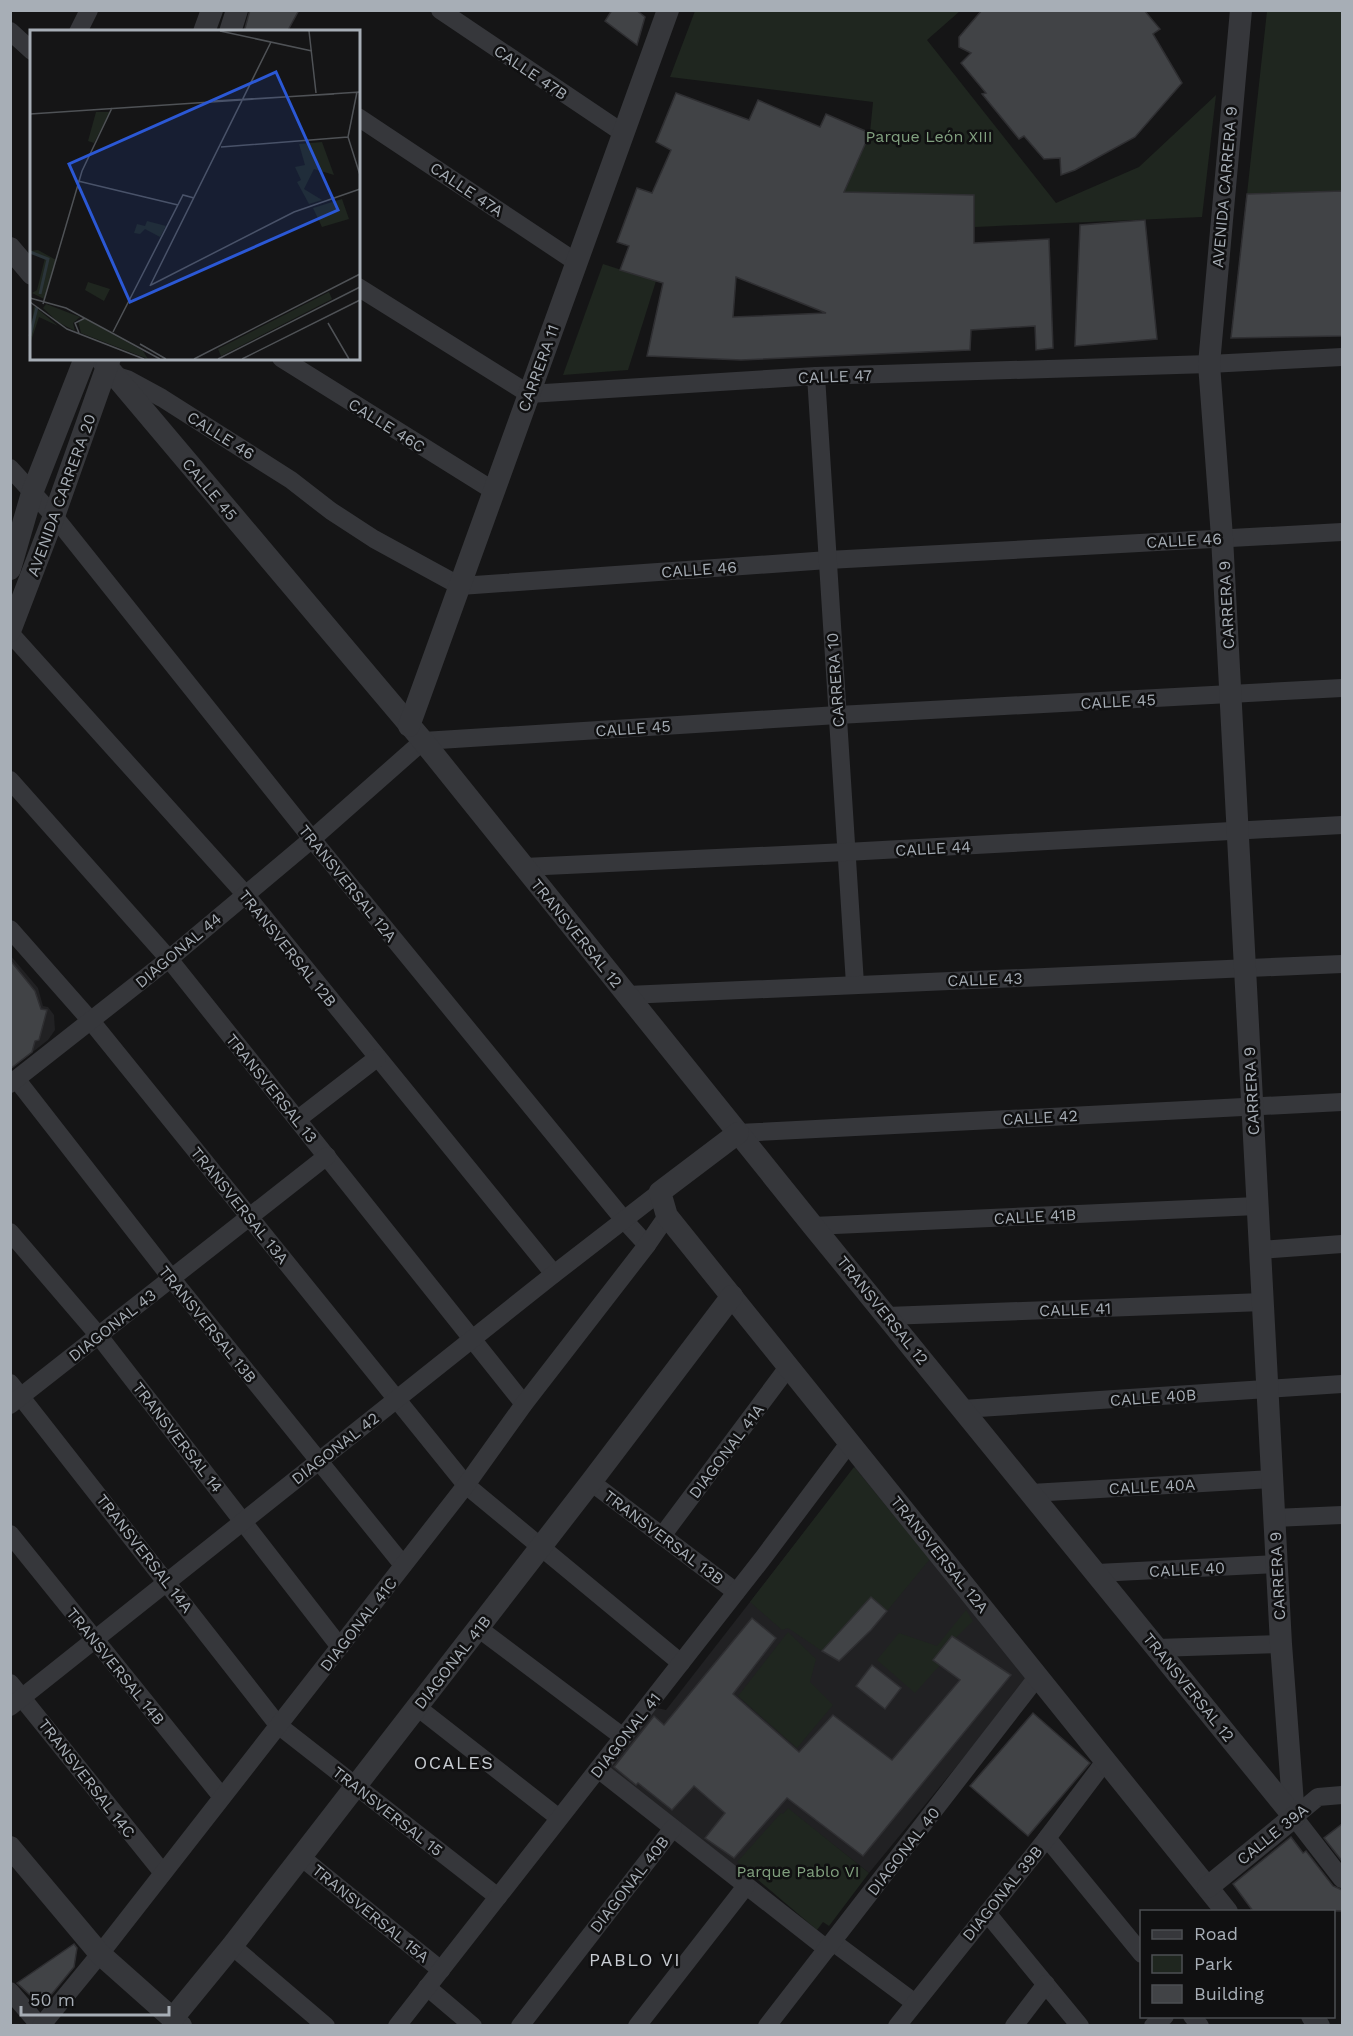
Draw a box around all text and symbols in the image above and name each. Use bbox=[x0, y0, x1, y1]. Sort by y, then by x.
inset map bbox=[30, 30, 360, 360]
street label: CALLE 47B bbox=[490, 41, 571, 104]
street label: AVENIDA CARRERA 9 bbox=[1208, 105, 1241, 269]
park label: Parque León XIII bbox=[866, 127, 992, 146]
street label: CALLE 47A bbox=[427, 158, 507, 221]
street label: CARRERA 11 bbox=[514, 322, 563, 414]
street label: CALLE 47 bbox=[798, 366, 872, 387]
street label: CALLE 46C bbox=[345, 394, 429, 456]
street label: CALLE 46 bbox=[184, 407, 258, 464]
street label: AVENIDA CARRERA 20 bbox=[23, 411, 100, 579]
street label: CALLE 45 bbox=[178, 454, 241, 524]
street label: CALLE 46 bbox=[1146, 529, 1222, 552]
street label: CALLE 46 bbox=[661, 557, 738, 582]
street label: CARRERA 9 bbox=[1215, 560, 1238, 650]
street label: CARRERA 10 bbox=[823, 632, 848, 728]
street label: CALLE 45 bbox=[1080, 690, 1156, 713]
street label: CALLE 45 bbox=[595, 716, 671, 741]
street label: TRANSVERSAL 12A bbox=[295, 821, 401, 946]
street label: CALLE 44 bbox=[895, 837, 972, 860]
street label: TRANSVERSAL 12 bbox=[527, 875, 626, 992]
street label: TRANSVERSAL 12B bbox=[235, 886, 341, 1011]
street label: DIAGONAL 44 bbox=[131, 909, 225, 992]
street label: CALLE 43 bbox=[947, 969, 1023, 990]
street label: TRANSVERSAL 13 bbox=[222, 1030, 321, 1147]
street label: CARRERA 9 bbox=[1240, 1046, 1263, 1136]
street label: CALLE 42 bbox=[1002, 1106, 1078, 1129]
street label: TRANSVERSAL 13A bbox=[187, 1143, 293, 1268]
street label: CALLE 41B bbox=[993, 1205, 1077, 1228]
street label: TRANSVERSAL 12 bbox=[833, 1252, 932, 1369]
street label: TRANSVERSAL 13B bbox=[155, 1262, 261, 1387]
street label: DIAGONAL 43 bbox=[65, 1285, 160, 1366]
street label: CALLE 41 bbox=[1039, 1299, 1111, 1320]
street label: TRANSVERSAL 14 bbox=[129, 1378, 227, 1496]
street label: CALLE 40B bbox=[1109, 1385, 1197, 1410]
street label: DIAGONAL 41A bbox=[685, 1400, 768, 1502]
street label: DIAGONAL 42 bbox=[288, 1408, 383, 1489]
street label: CALLE 40A bbox=[1108, 1475, 1196, 1498]
street label: TRANSVERSAL 13B bbox=[600, 1486, 727, 1589]
street label: TRANSVERSAL 14A bbox=[92, 1490, 197, 1617]
street label: TRANSVERSAL 12A bbox=[887, 1492, 993, 1617]
street label: CARRERA 9 bbox=[1266, 1531, 1289, 1621]
street label: CALLE 40 bbox=[1149, 1558, 1226, 1581]
street label: DIAGONAL 41C bbox=[316, 1574, 401, 1675]
street label: TRANSVERSAL 14B bbox=[63, 1604, 169, 1729]
street label: DIAGONAL 41B bbox=[410, 1612, 495, 1713]
street label: TRANSVERSAL 12 bbox=[1139, 1629, 1238, 1746]
street label: DIAGONAL 41 bbox=[586, 1689, 664, 1782]
street label: TRANSVERSAL 14C bbox=[34, 1715, 139, 1842]
district label: OCALES bbox=[414, 1752, 494, 1773]
street label: TRANSVERSAL 15 bbox=[329, 1763, 446, 1860]
street label: CALLE 39A bbox=[1233, 1800, 1312, 1869]
street label: DIAGONAL 40 bbox=[863, 1803, 944, 1899]
street label: DIAGONAL 40B bbox=[586, 1832, 673, 1936]
street label: DIAGONAL 39B bbox=[958, 1842, 1046, 1945]
street label: TRANSVERSAL 15A bbox=[308, 1860, 433, 1967]
park label: Parque Pablo VI bbox=[736, 1862, 860, 1881]
legend bbox=[1140, 1910, 1335, 2018]
text: Road bbox=[1194, 1923, 1238, 1944]
district label: PABLO VI bbox=[589, 1949, 681, 1970]
text: Park bbox=[1194, 1953, 1233, 1974]
scale bar bbox=[21, 1979, 170, 2017]
text: Building bbox=[1194, 1983, 1264, 2004]
text: 50 m bbox=[30, 1989, 75, 2010]

